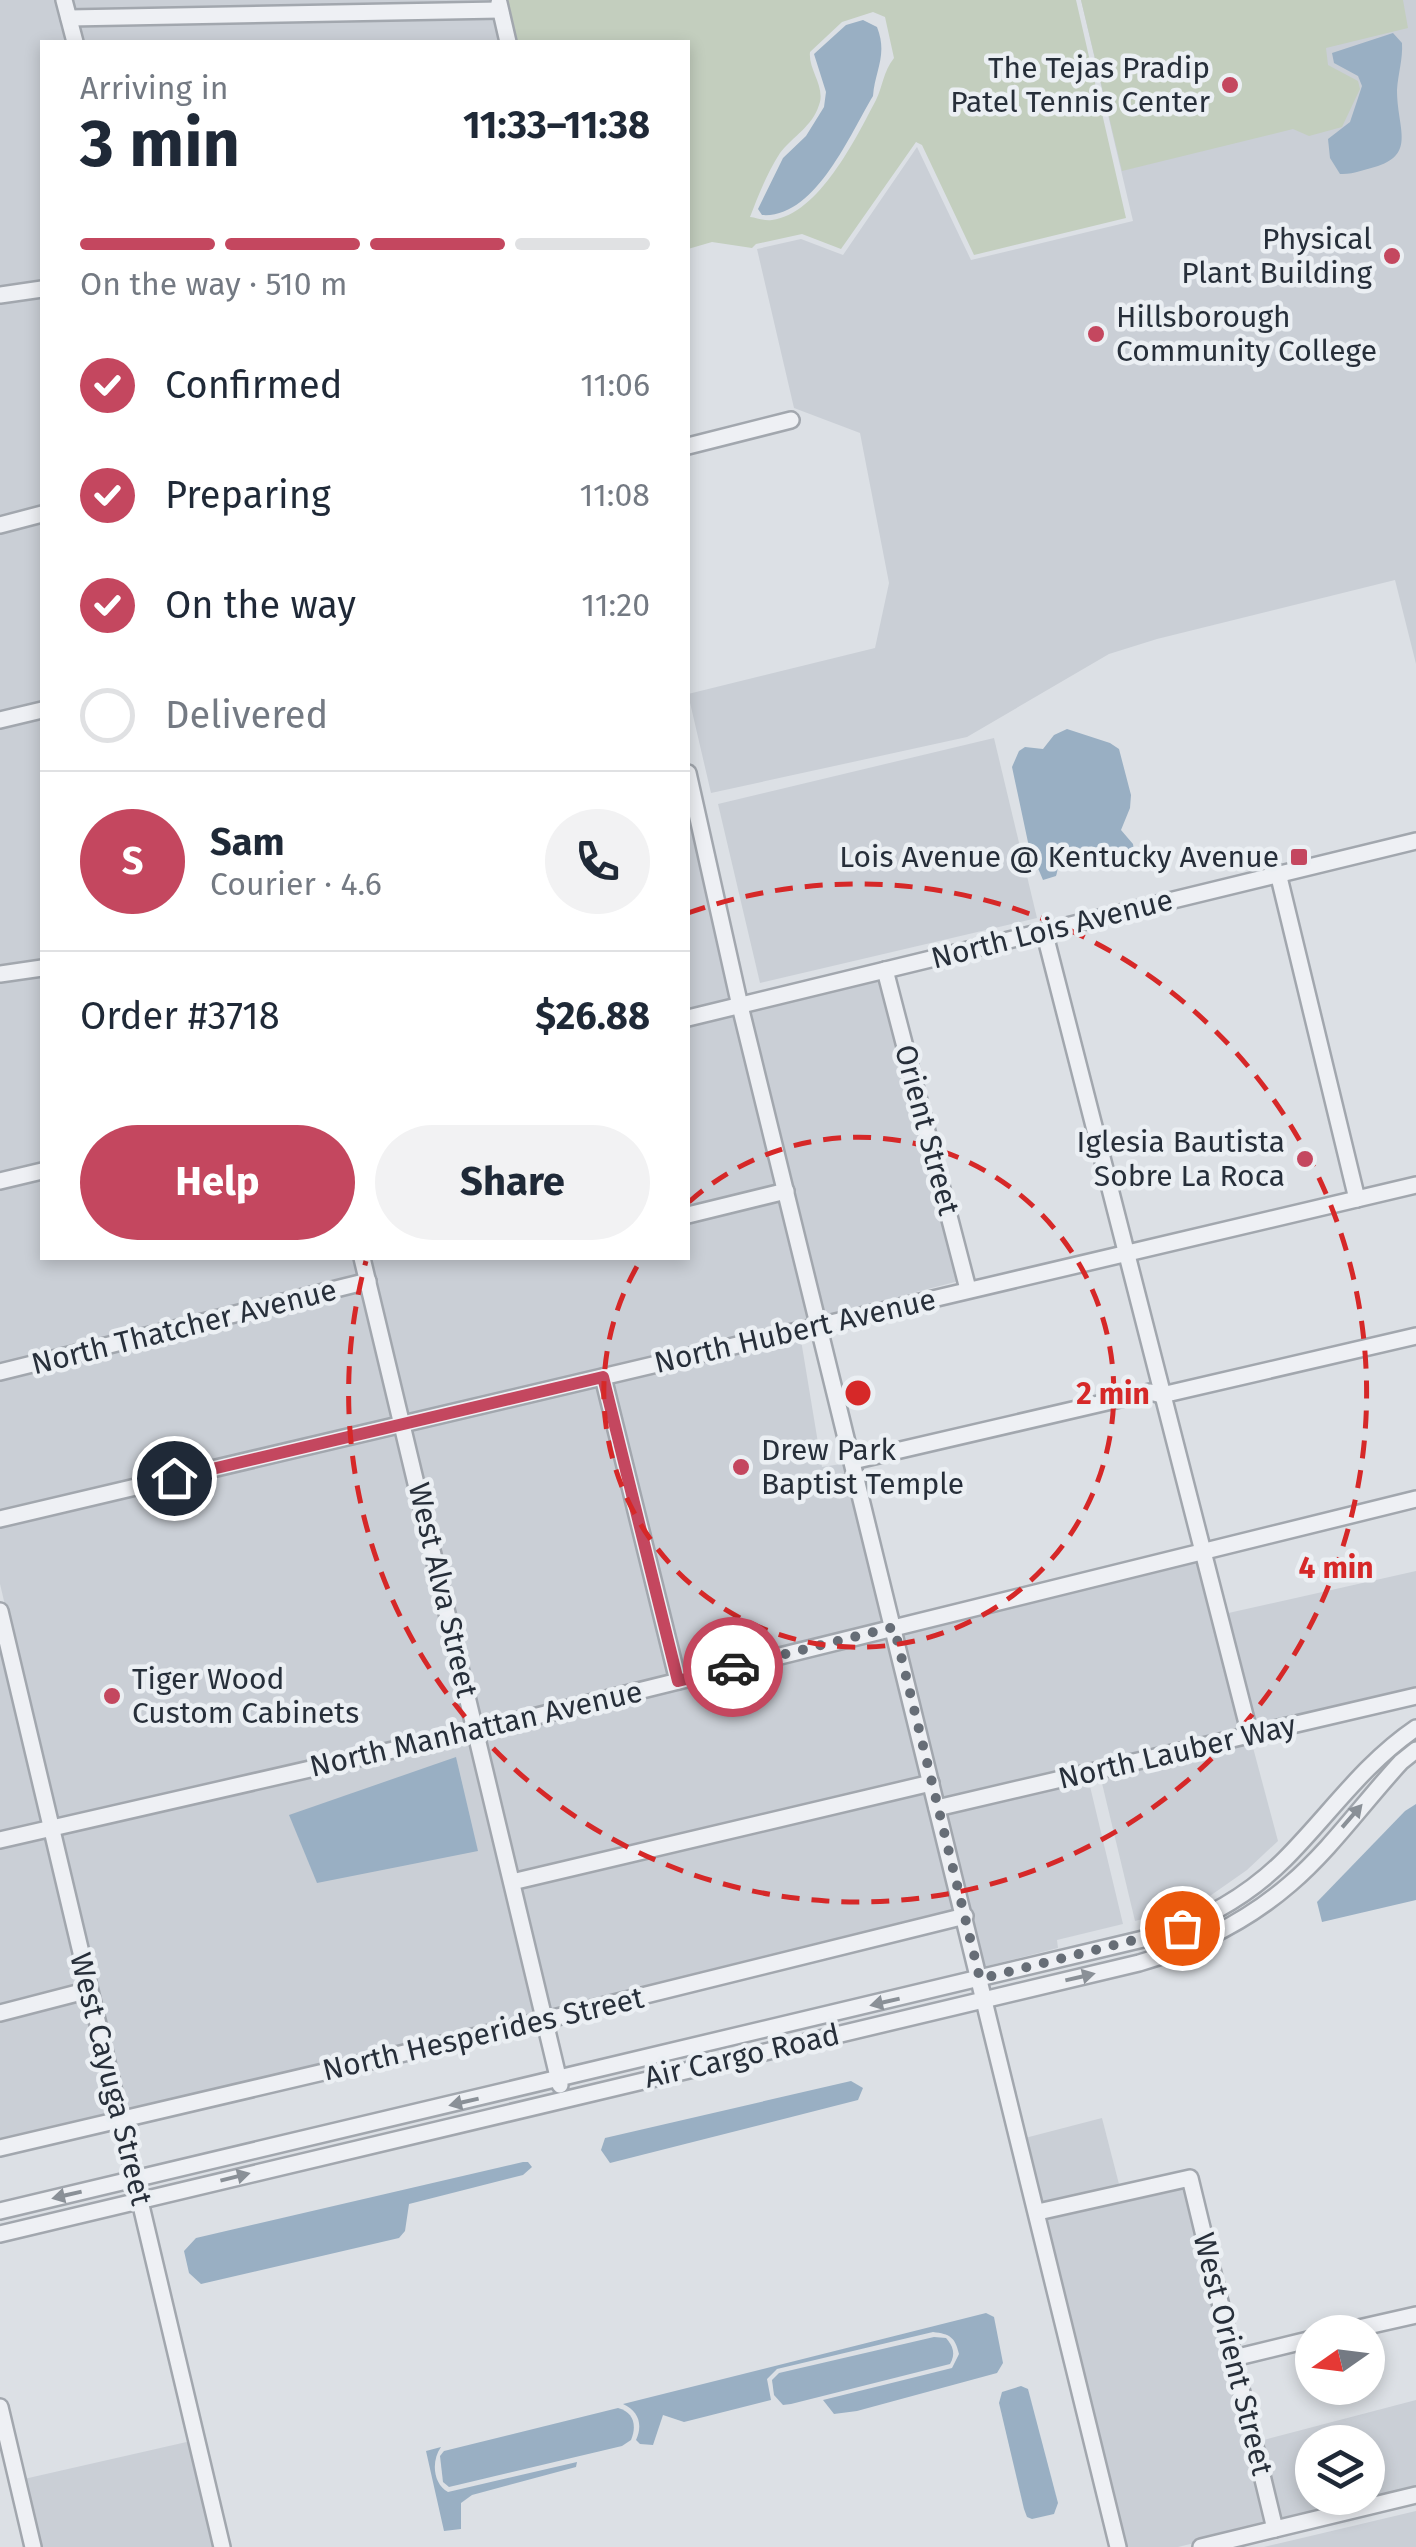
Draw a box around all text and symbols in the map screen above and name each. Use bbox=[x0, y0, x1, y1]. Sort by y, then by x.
place label: The Tejas Pradip Patel Tennis Center bbox=[950, 50, 1210, 120]
text: Arriving in bbox=[80, 69, 228, 107]
marker: The Tejas Pradip Patel Tennis Center bbox=[1219, 74, 1241, 96]
text: 11:33–11:38 bbox=[463, 102, 650, 148]
text: 3 min bbox=[80, 105, 240, 183]
place label: Physical Plant Building bbox=[1181, 221, 1372, 291]
marker: Physical Plant Building bbox=[1381, 245, 1403, 267]
text: On the way · 510 m bbox=[80, 265, 348, 303]
place label: Hillsborough Community College bbox=[1116, 299, 1377, 369]
marker: Hillsborough Community College bbox=[1085, 323, 1107, 345]
icon: check bbox=[80, 358, 135, 413]
text: Confirmed bbox=[165, 362, 343, 408]
text: 11:06 bbox=[580, 366, 650, 404]
icon: check bbox=[80, 468, 135, 523]
text: Preparing bbox=[165, 472, 331, 518]
text: 11:08 bbox=[580, 476, 650, 514]
icon: check bbox=[80, 578, 135, 633]
text: On the way bbox=[165, 582, 356, 628]
text: 11:20 bbox=[581, 586, 650, 624]
text: Delivered bbox=[165, 692, 328, 738]
button: phone bbox=[545, 809, 650, 914]
text: Sam bbox=[210, 819, 285, 865]
text: S bbox=[122, 838, 143, 884]
place label: Lois Avenue @ Kentucky Avenue bbox=[839, 839, 1279, 875]
marker: Lois Avenue @ Kentucky Avenue bbox=[1288, 846, 1310, 868]
text: Courier · 4.6 bbox=[210, 865, 382, 903]
street label: North Lois Avenue bbox=[927, 882, 1177, 976]
text: Order #3718 bbox=[80, 993, 280, 1039]
text: $26.88 bbox=[535, 993, 650, 1039]
street label: Orient Street bbox=[887, 1041, 967, 1219]
place label: Iglesia Bautista Sobre La Roca bbox=[1077, 1124, 1285, 1194]
button: Help bbox=[80, 1125, 355, 1240]
button: Share bbox=[375, 1125, 650, 1240]
marker: Iglesia Bautista Sobre La Roca bbox=[1294, 1148, 1316, 1170]
street label: North Thatcher Avenue bbox=[28, 1272, 340, 1382]
street label: North Hubert Avenue bbox=[651, 1281, 939, 1381]
centre of rings bbox=[840, 1375, 876, 1411]
text: 2 min bbox=[1076, 1376, 1150, 1412]
place label: Drew Park Baptist Temple bbox=[761, 1432, 964, 1502]
pin bbox=[132, 1436, 217, 1521]
icon: home bbox=[147, 1451, 202, 1506]
marker: Drew Park Baptist Temple bbox=[730, 1456, 752, 1478]
street label: West Alva Street bbox=[401, 1479, 485, 1701]
text: 4 min bbox=[1298, 1550, 1374, 1586]
courier bbox=[683, 1617, 783, 1717]
icon: car bbox=[706, 1640, 761, 1695]
place label: Tiger Wood Custom Cabinets bbox=[132, 1661, 359, 1731]
street label: North Manhattan Avenue bbox=[306, 1673, 646, 1785]
marker: Tiger Wood Custom Cabinets bbox=[101, 1685, 123, 1707]
street label: North Lauber Way bbox=[1055, 1707, 1299, 1797]
one-way arrow bbox=[1341, 1804, 1363, 1829]
pin bbox=[1140, 1886, 1225, 1971]
icon: bag bbox=[1155, 1901, 1210, 1956]
street label: West Cayuga Street bbox=[62, 1949, 160, 2209]
one-way arrow bbox=[1065, 1969, 1096, 1984]
street label: North Hesperides Street bbox=[319, 1979, 647, 2088]
one-way arrow bbox=[869, 1994, 900, 2010]
street label: Air Cargo Road bbox=[641, 2016, 843, 2096]
one-way arrow bbox=[448, 2095, 479, 2110]
one-way arrow bbox=[220, 2169, 251, 2184]
one-way arrow bbox=[52, 2188, 83, 2203]
street label: West Orient Street bbox=[1185, 2229, 1281, 2479]
north arrow bbox=[1295, 2315, 1385, 2405]
map controls bbox=[1295, 2315, 1385, 2515]
button: layers bbox=[1295, 2425, 1385, 2515]

